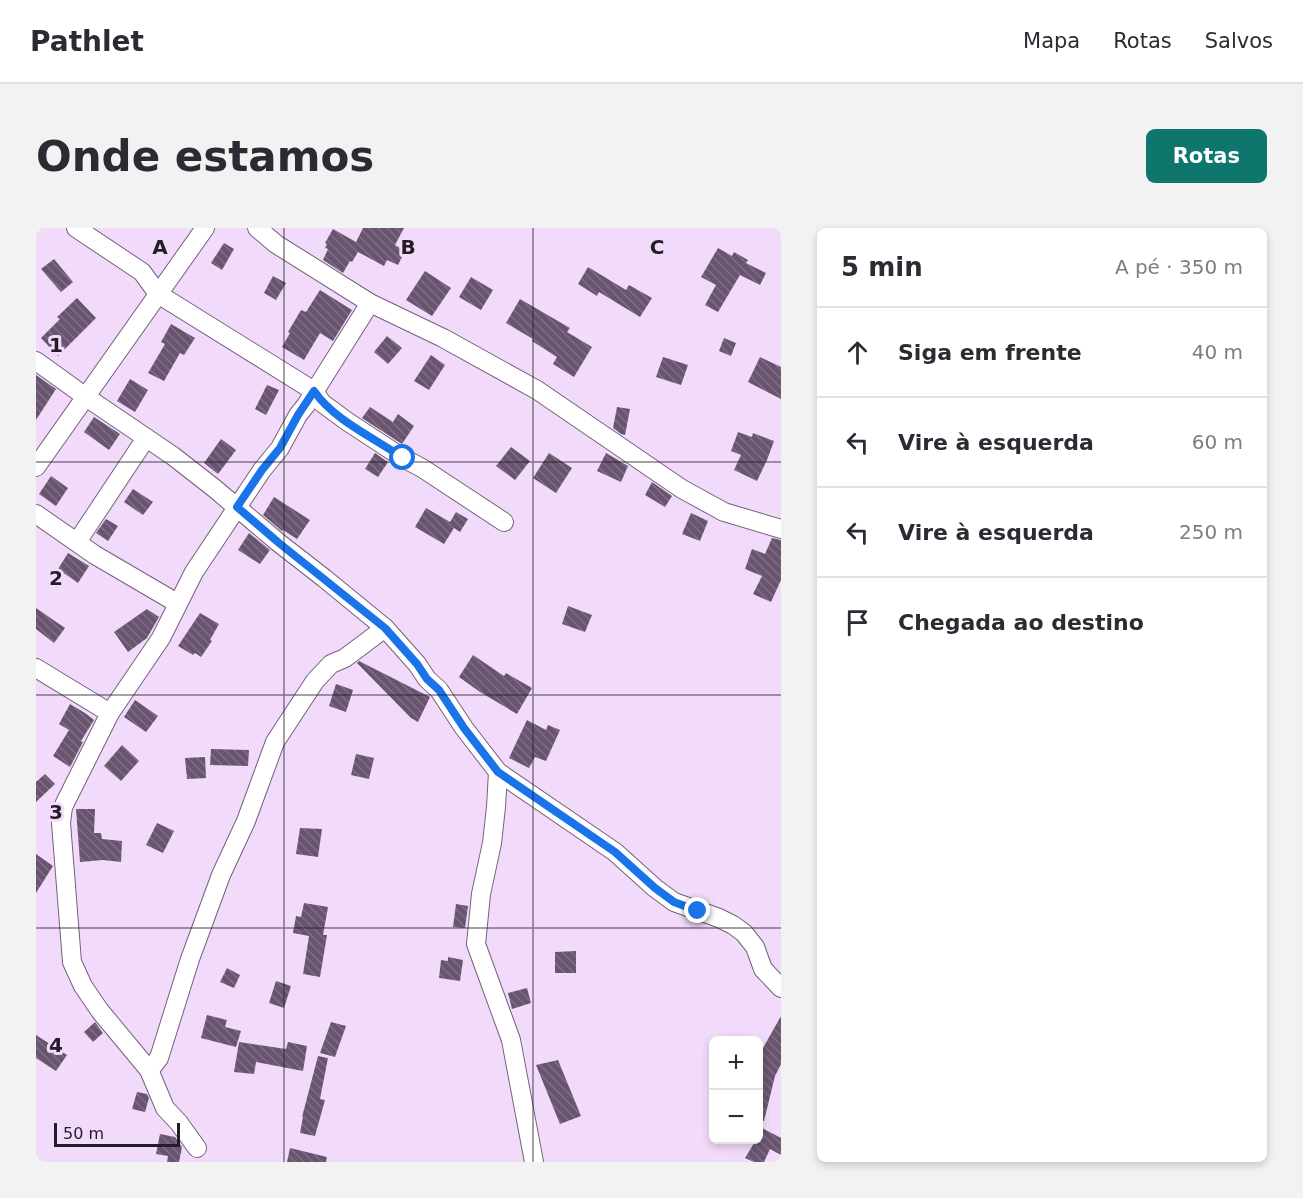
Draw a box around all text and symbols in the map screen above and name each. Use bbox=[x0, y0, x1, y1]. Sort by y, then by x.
text: Pathlet bbox=[30, 25, 144, 58]
text: Mapa bbox=[1023, 29, 1080, 53]
text: Rotas bbox=[1113, 29, 1172, 53]
text: Salvos bbox=[1205, 29, 1273, 53]
button: Rotas bbox=[1146, 129, 1267, 183]
text: Onde estamos bbox=[36, 132, 374, 181]
text: A bbox=[152, 235, 168, 259]
text: B bbox=[400, 235, 416, 259]
text: C bbox=[650, 235, 664, 259]
text: 5 min bbox=[841, 252, 923, 282]
text: A pé · 350 m bbox=[1115, 255, 1243, 279]
text: 1 bbox=[49, 333, 63, 357]
icon: ahead bbox=[841, 336, 874, 369]
text: Siga em frente bbox=[898, 340, 1082, 365]
text: 40 m bbox=[1192, 340, 1243, 364]
icon: left bbox=[841, 426, 874, 459]
text: Vire à esquerda bbox=[898, 430, 1094, 455]
text: 60 m bbox=[1192, 430, 1243, 454]
route start bbox=[389, 444, 415, 470]
icon: left bbox=[841, 516, 874, 549]
text: Vire à esquerda bbox=[898, 520, 1094, 545]
text: 250 m bbox=[1179, 520, 1243, 544]
text: 2 bbox=[49, 566, 63, 590]
icon: arrive bbox=[841, 606, 874, 639]
text: Chegada ao destino bbox=[898, 610, 1144, 635]
text: 3 bbox=[49, 800, 63, 824]
route end bbox=[684, 897, 710, 923]
text: 4 bbox=[49, 1033, 63, 1057]
map controls bbox=[709, 1036, 763, 1144]
button: + bbox=[709, 1036, 763, 1090]
button: − bbox=[709, 1090, 763, 1144]
scale bar bbox=[54, 1120, 180, 1148]
text: 50 m bbox=[63, 1124, 104, 1143]

